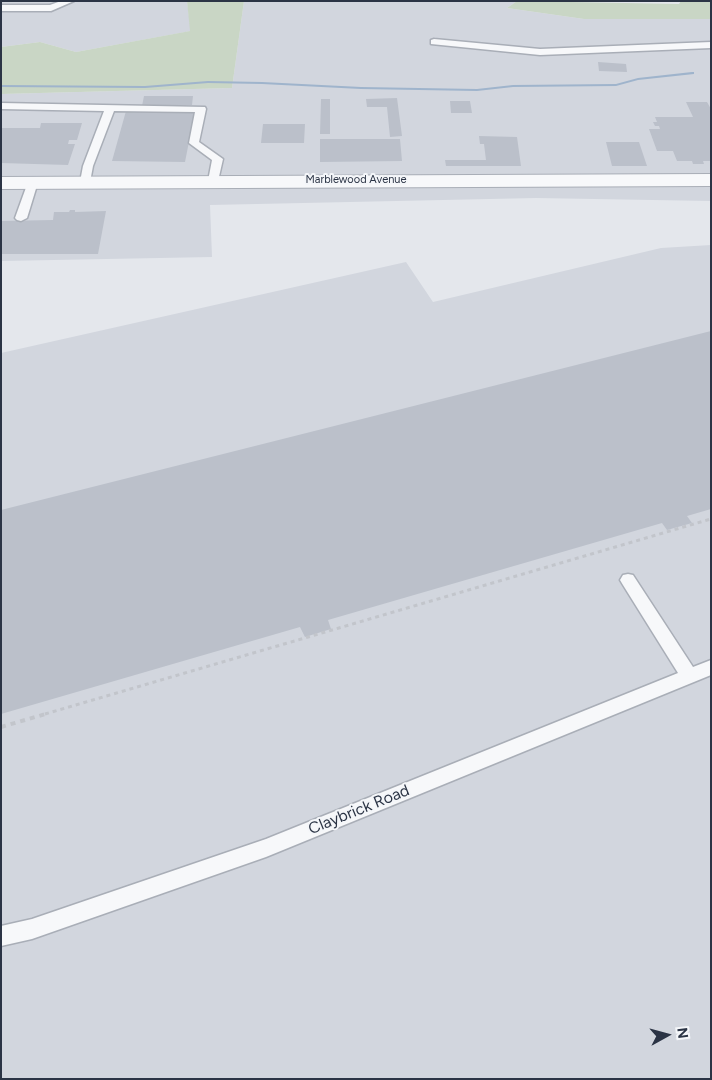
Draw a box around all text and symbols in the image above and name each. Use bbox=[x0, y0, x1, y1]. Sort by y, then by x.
street label: Marblewood Avenue bbox=[306, 173, 406, 187]
street label: Claybrick Road bbox=[306, 781, 412, 839]
north arrow bbox=[642, 1010, 692, 1060]
text: N bbox=[673, 1027, 691, 1040]

